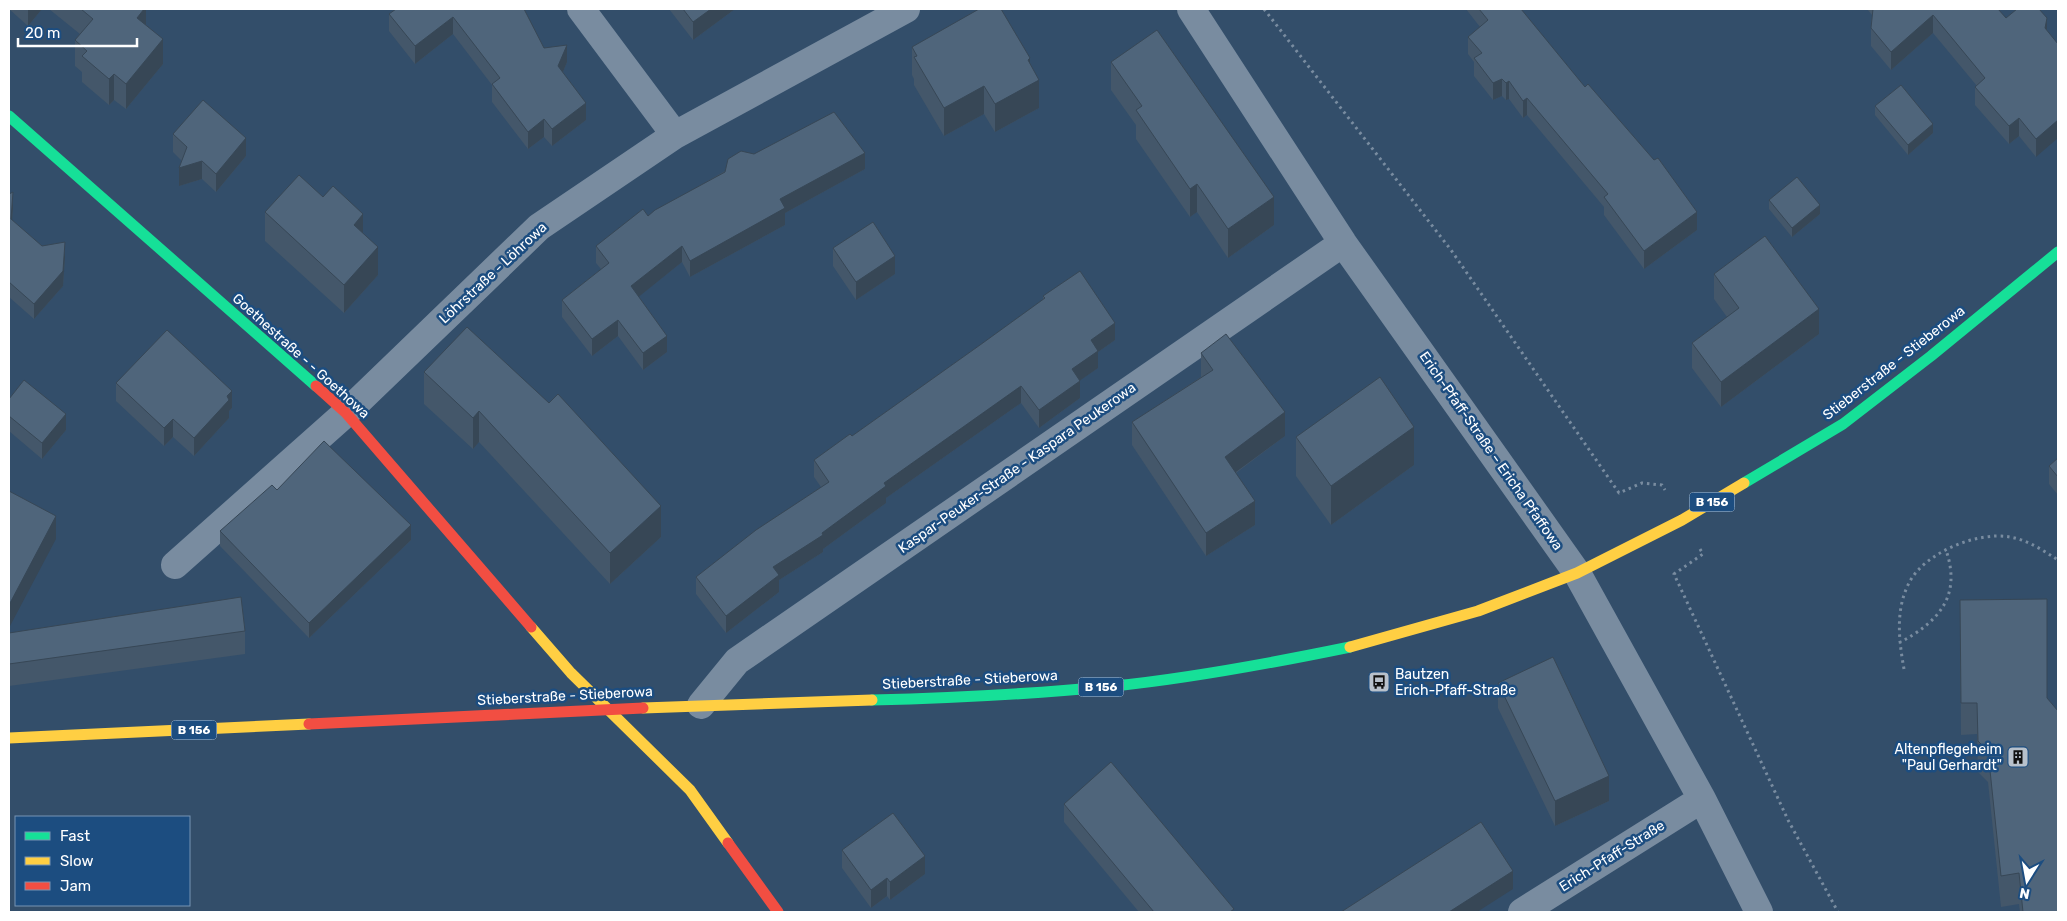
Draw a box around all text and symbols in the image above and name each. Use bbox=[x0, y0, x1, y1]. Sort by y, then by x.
scale bar bbox=[18, 15, 136, 47]
text: 20 m bbox=[25, 24, 60, 42]
street label: Löhrstraße - Löhrowa bbox=[436, 219, 550, 327]
street label: Goethestraße - - Goethowa bbox=[229, 290, 373, 422]
street label: Stieberstraße - Stieberowa bbox=[1820, 302, 1968, 424]
street label: Erich-Pfaff-Straße – Ericha Pfaffowa bbox=[1416, 348, 1566, 554]
street label: Kaspar-Peuker-Straße - Kaspara Peukerowa bbox=[895, 379, 1139, 557]
road number: B 156 bbox=[1690, 492, 1734, 512]
place label: Bautzen Erich-Pfaff-Straße bbox=[1395, 666, 1516, 699]
street label: Stieberstraße - Stieberowa bbox=[882, 667, 1058, 693]
bus stop icon: Bautzen Erich-Pfaff-Straße bbox=[1367, 670, 1391, 694]
road number: B 156 bbox=[1078, 678, 1124, 696]
street label: Stieberstraße - Stieberowa bbox=[477, 683, 653, 709]
road number: B 156 bbox=[172, 720, 216, 740]
place label: Altenpflegeheim "Paul Gerhardt" bbox=[1895, 741, 2002, 774]
building icon: Altenpflegeheim "Paul Gerhardt" bbox=[2006, 745, 2030, 769]
legend bbox=[15, 816, 190, 906]
street label: Erich-Pfaff-Straße bbox=[1556, 817, 1668, 895]
text: Fast bbox=[60, 827, 90, 845]
text: Slow bbox=[60, 852, 93, 870]
north arrow bbox=[2002, 856, 2052, 906]
text: Jam bbox=[60, 877, 91, 895]
text: N bbox=[2018, 884, 2031, 903]

